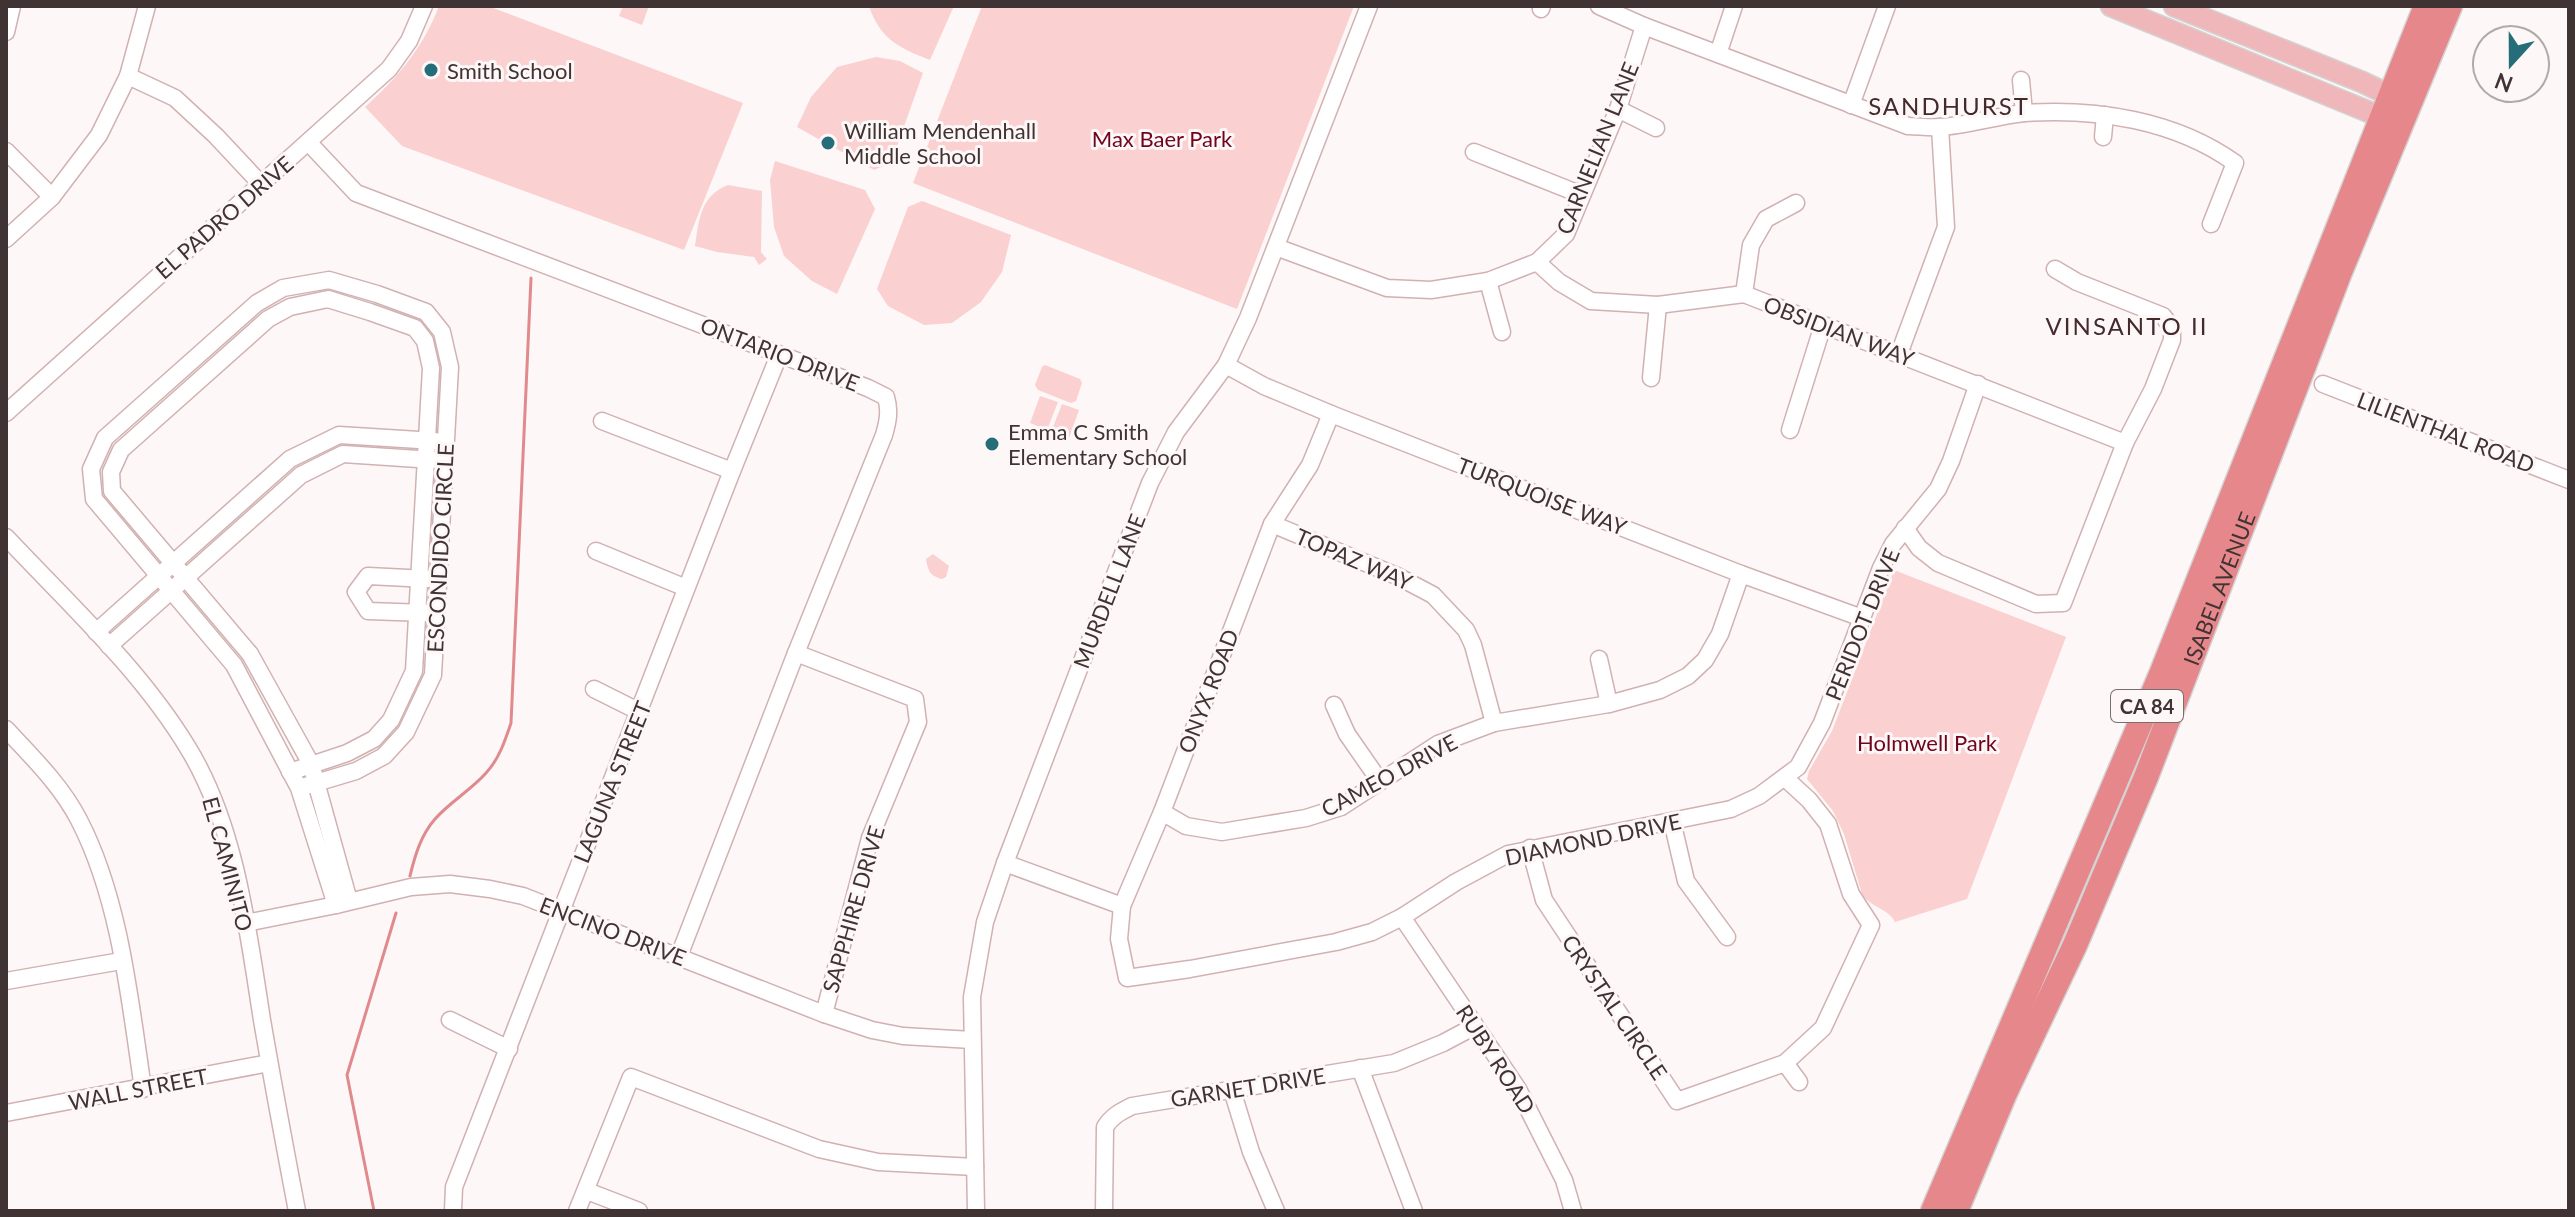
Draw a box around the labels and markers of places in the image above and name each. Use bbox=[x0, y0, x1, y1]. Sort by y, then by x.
place label: Smith School bbox=[447, 57, 573, 84]
marker: Smith School bbox=[422, 61, 440, 79]
place label: William Mendenhall Middle School bbox=[844, 117, 1036, 169]
marker: William Mendenhall Middle School bbox=[819, 134, 837, 152]
place label: Emma C Smith Elementary School bbox=[1008, 418, 1187, 470]
marker: Emma C Smith Elementary School bbox=[983, 435, 1001, 453]

